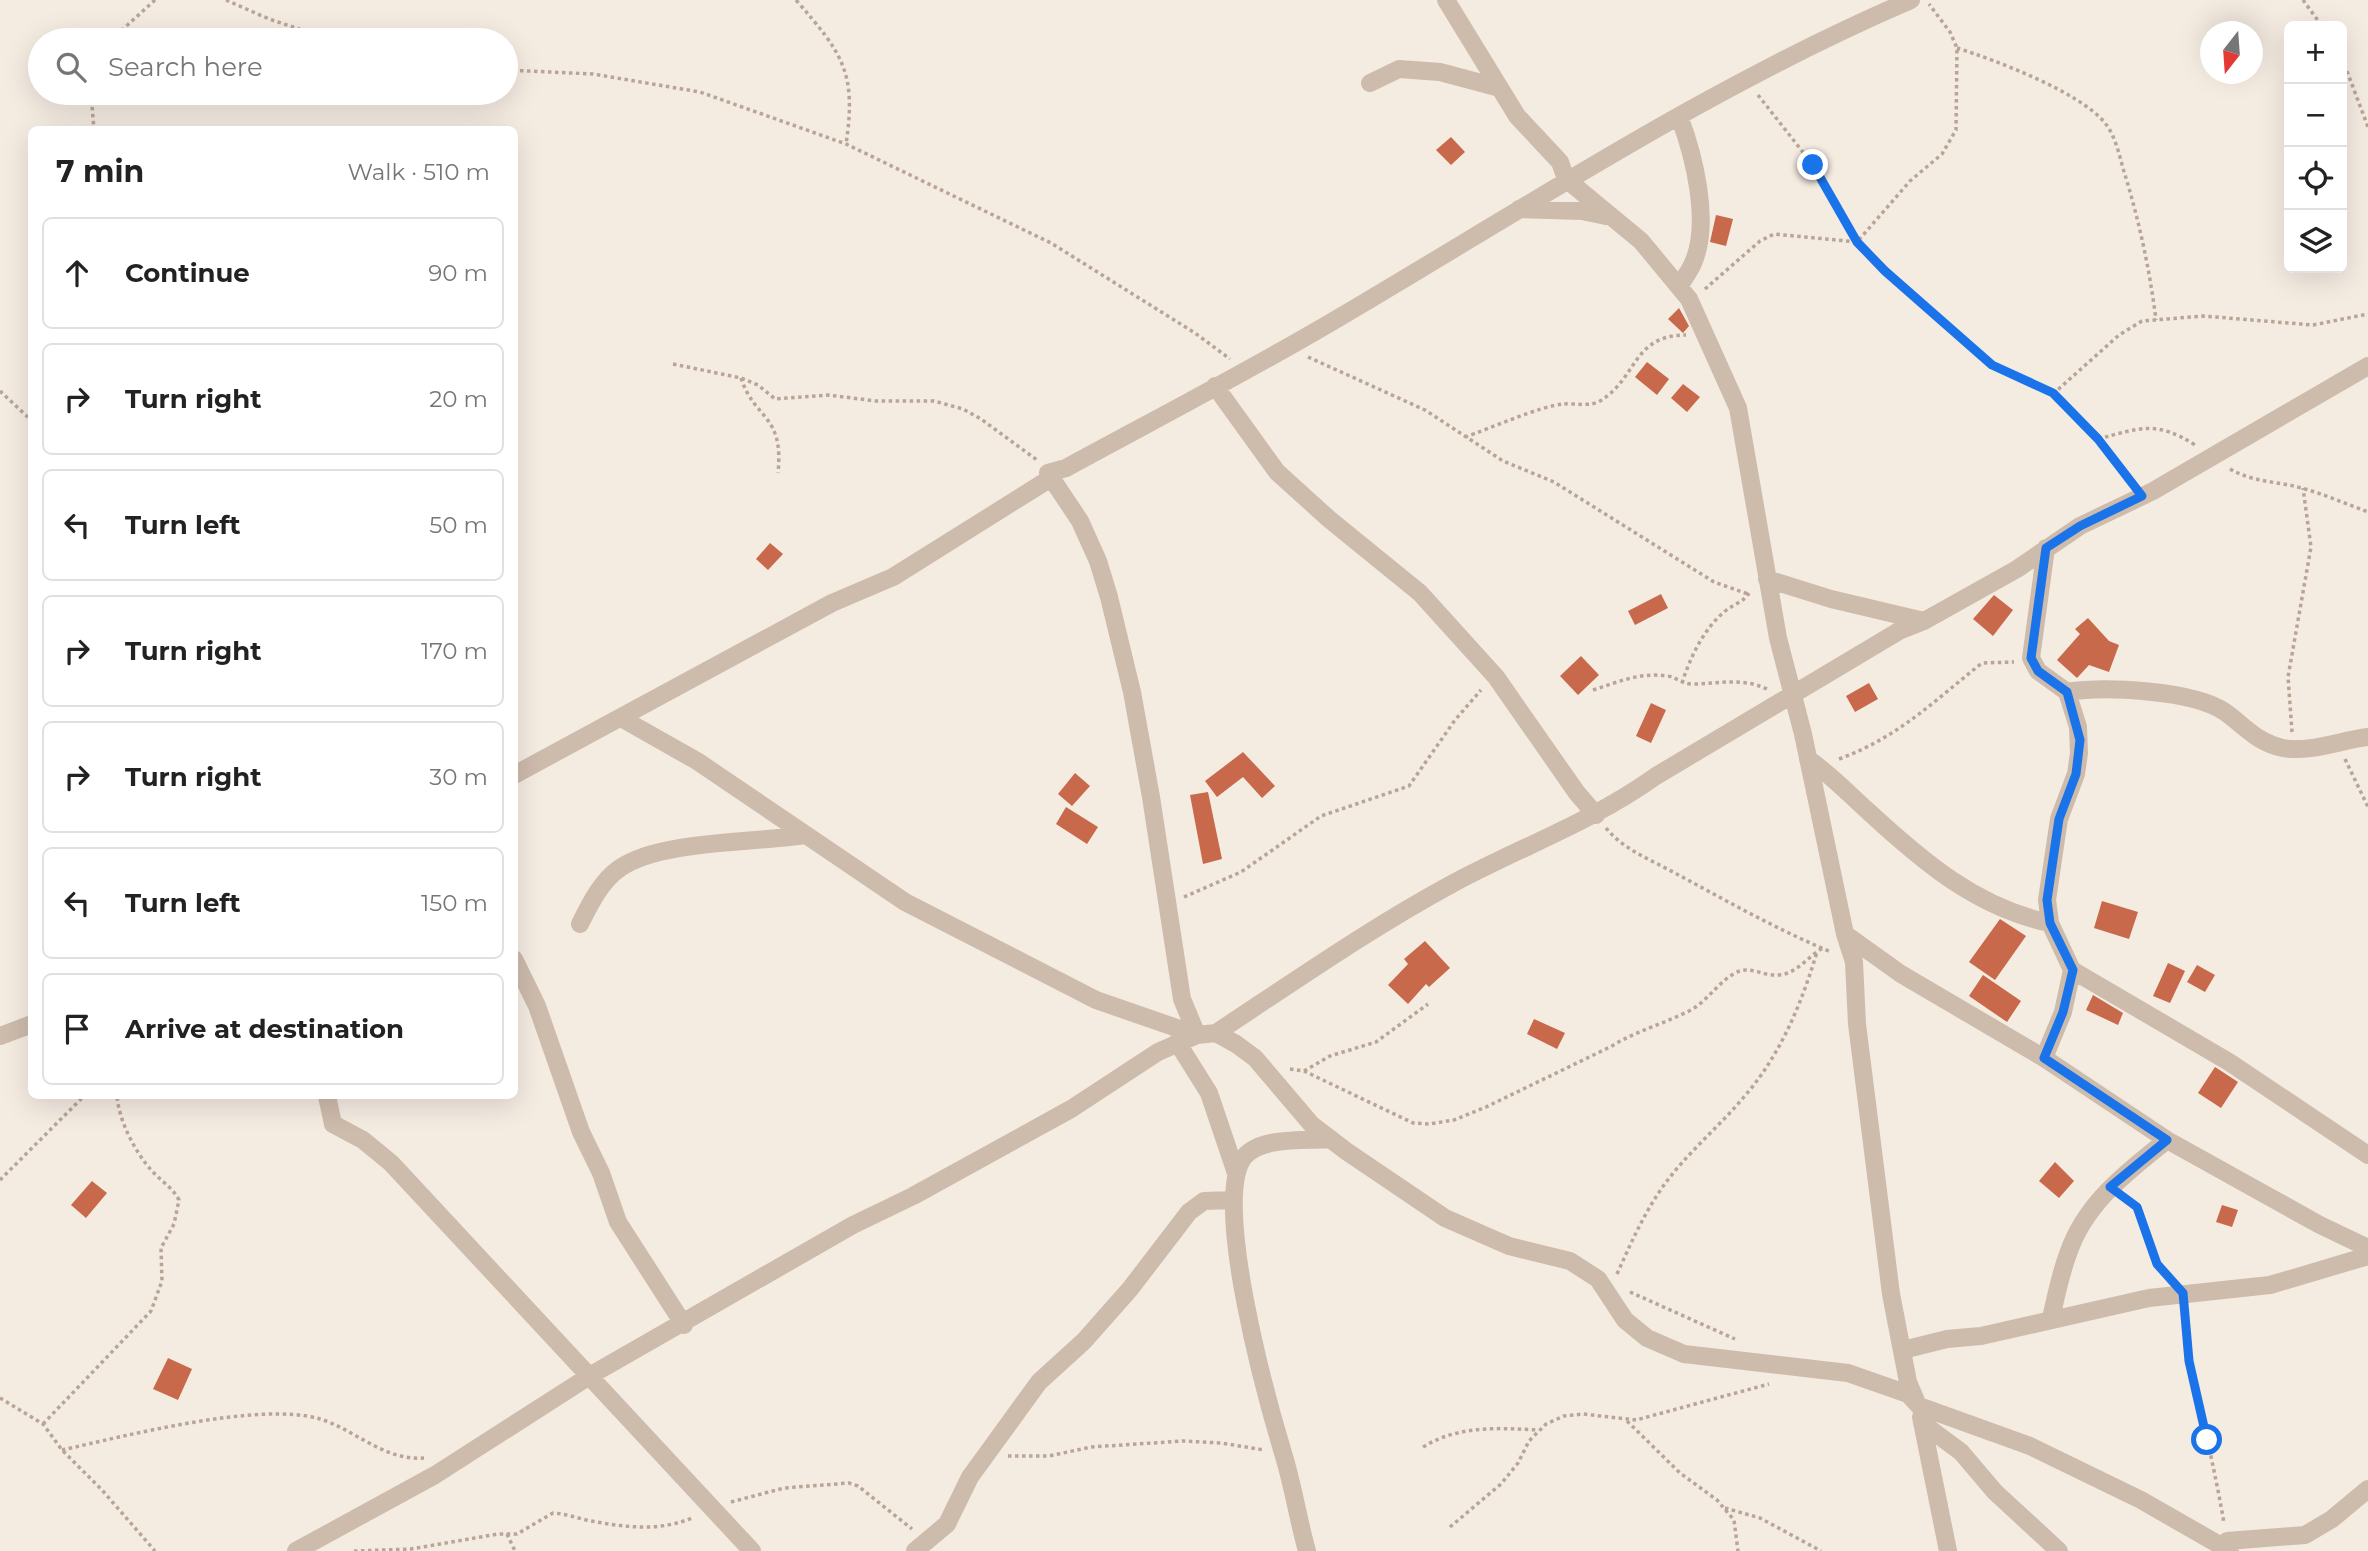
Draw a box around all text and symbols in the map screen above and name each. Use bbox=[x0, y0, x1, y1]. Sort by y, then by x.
north arrow bbox=[2200, 21, 2263, 84]
map controls bbox=[2284, 21, 2347, 273]
button: + bbox=[2284, 21, 2347, 84]
search box bbox=[28, 28, 518, 105]
icon: search bbox=[52, 48, 90, 86]
text: Search here bbox=[108, 51, 263, 83]
button: − bbox=[2284, 84, 2347, 147]
button: locate bbox=[2284, 147, 2347, 210]
route end bbox=[1797, 149, 1828, 180]
text: 7 min bbox=[56, 153, 144, 190]
text: Walk · 510 m bbox=[347, 158, 490, 186]
button: layers bbox=[2284, 210, 2347, 273]
icon: ahead bbox=[58, 254, 96, 292]
text: Continue bbox=[125, 257, 250, 289]
text: 90 m bbox=[428, 259, 488, 287]
icon: right bbox=[58, 380, 96, 418]
text: Turn right bbox=[125, 383, 261, 415]
text: 20 m bbox=[429, 385, 488, 413]
icon: left bbox=[58, 506, 96, 544]
text: Turn left bbox=[125, 509, 241, 541]
text: 50 m bbox=[429, 511, 488, 539]
icon: right bbox=[58, 632, 96, 670]
text: Turn right bbox=[125, 635, 261, 667]
text: 170 m bbox=[421, 637, 488, 665]
icon: right bbox=[58, 758, 96, 796]
text: Turn right bbox=[125, 761, 261, 793]
text: 30 m bbox=[429, 763, 488, 791]
icon: left bbox=[58, 884, 96, 922]
text: Turn left bbox=[125, 887, 241, 919]
text: 150 m bbox=[421, 889, 488, 917]
icon: arrive bbox=[58, 1010, 96, 1048]
text: Arrive at destination bbox=[125, 1013, 404, 1045]
route start bbox=[2191, 1424, 2222, 1455]

